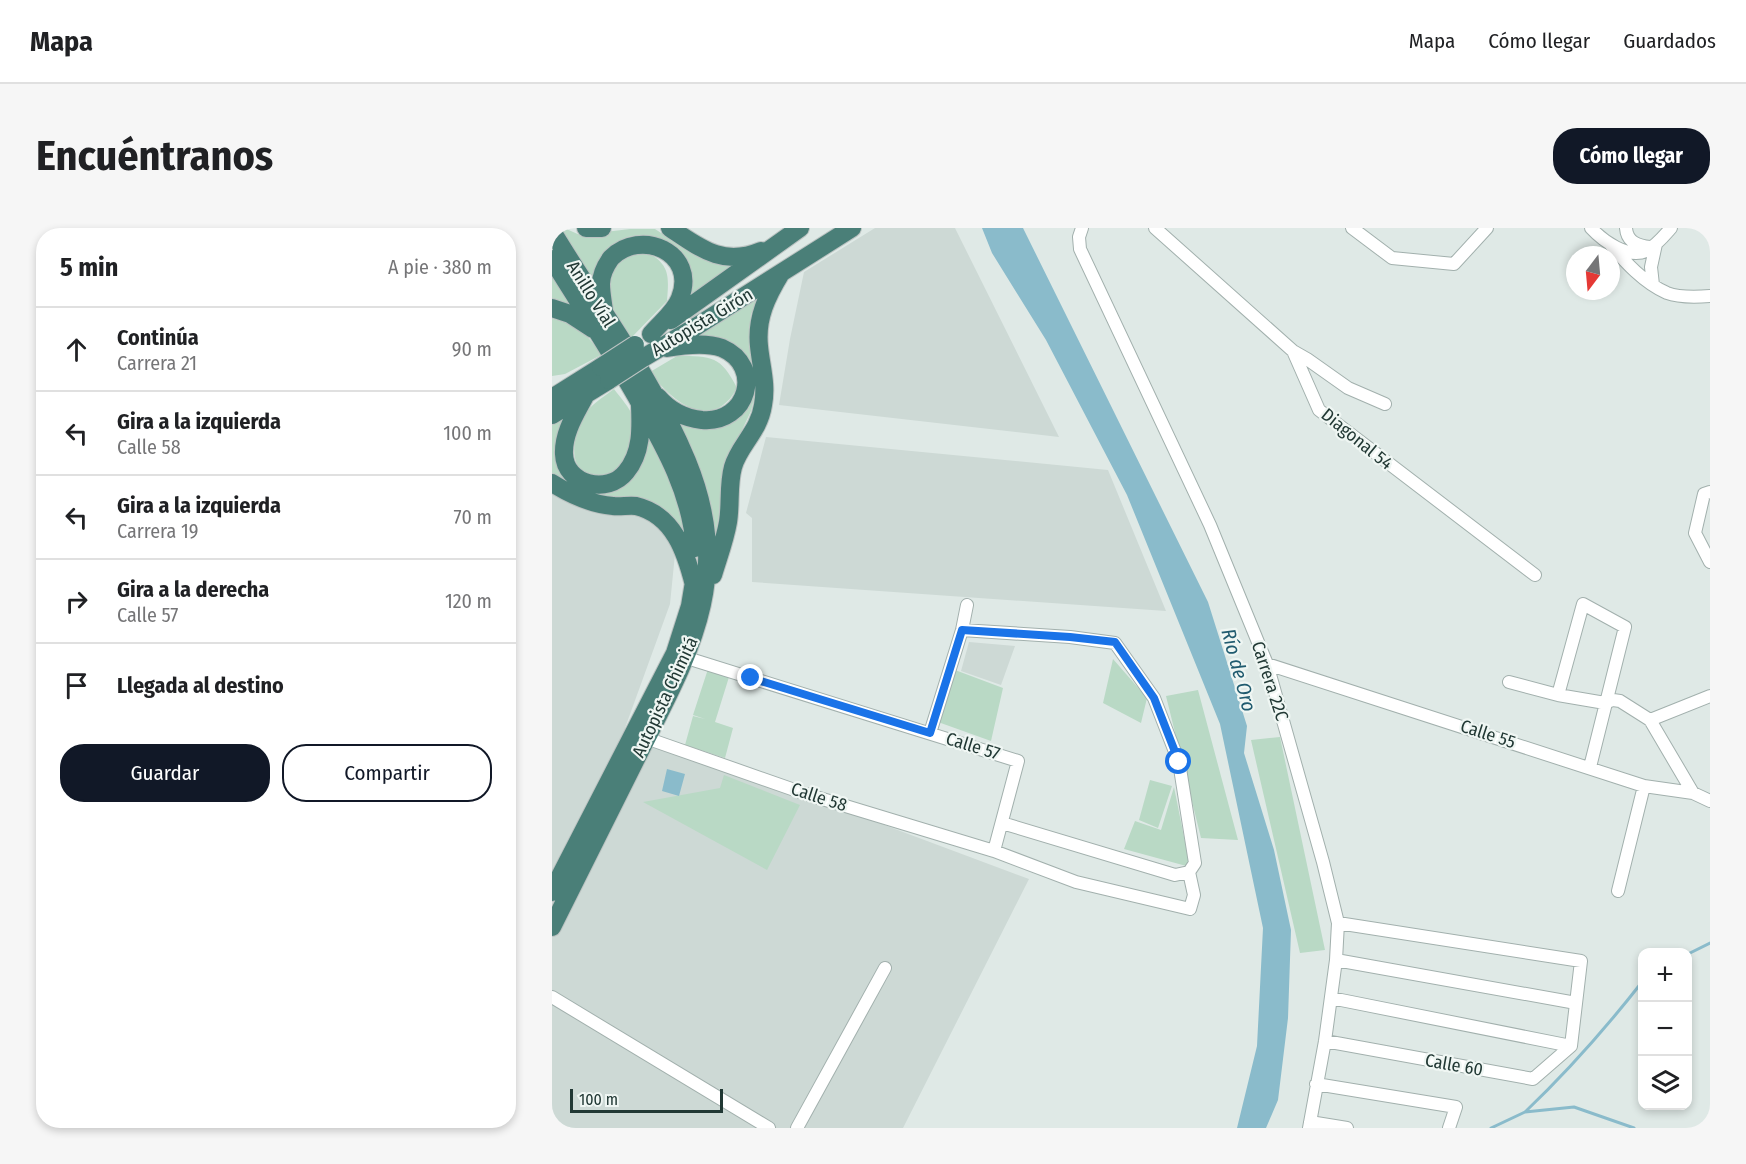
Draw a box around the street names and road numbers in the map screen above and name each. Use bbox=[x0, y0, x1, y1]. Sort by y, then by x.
street label: Anillo Víal bbox=[562, 257, 620, 331]
street label: Autopista Girón bbox=[647, 283, 757, 361]
street label: Diagonal 54 bbox=[1317, 404, 1397, 475]
street label: Autopista Chimitá bbox=[627, 633, 703, 761]
street label: Carrera 22C bbox=[1247, 638, 1293, 724]
street label: Calle 55 bbox=[1458, 715, 1518, 753]
street label: Calle 57 bbox=[943, 727, 1003, 765]
street label: Calle 58 bbox=[788, 778, 850, 816]
street label: Calle 60 bbox=[1423, 1049, 1485, 1081]

